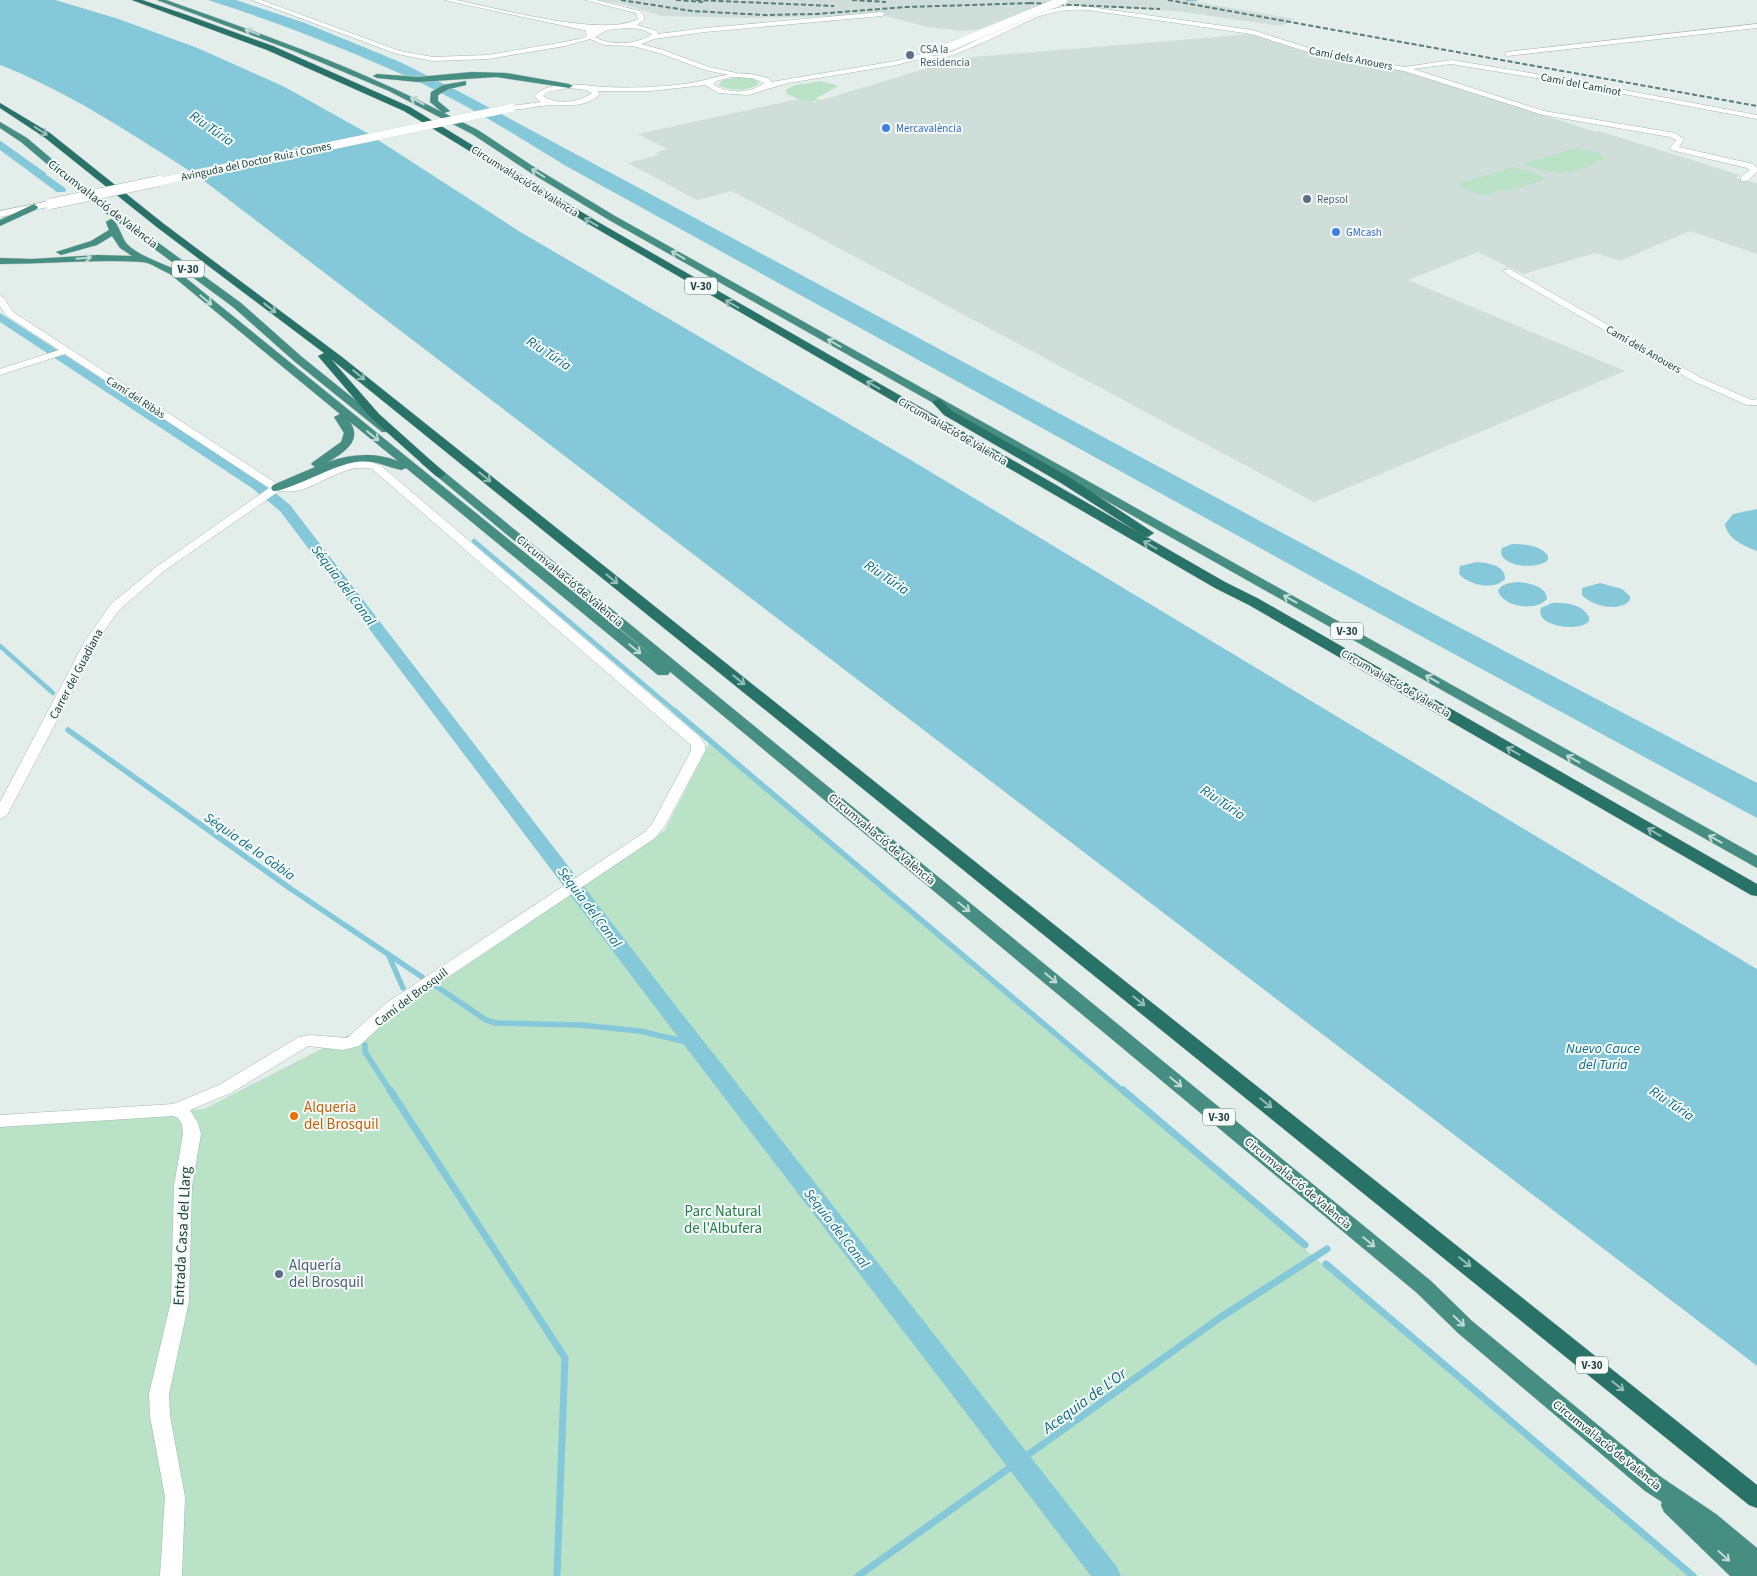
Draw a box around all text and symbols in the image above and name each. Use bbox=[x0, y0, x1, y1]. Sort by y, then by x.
one-way arrow bbox=[244, 27, 260, 36]
place label: CSA la Residencia bbox=[920, 42, 970, 70]
street label: Camí dels Anouers bbox=[1308, 43, 1394, 74]
marker: CSA la Residencia bbox=[904, 49, 916, 61]
street label: Camí del Caminot bbox=[1539, 69, 1623, 100]
one-way arrow bbox=[409, 96, 424, 106]
water label: Riu Túria bbox=[185, 106, 238, 152]
place label: Mercavalència bbox=[896, 121, 962, 136]
marker: Mercavalència bbox=[880, 122, 892, 134]
one-way arrow bbox=[34, 126, 48, 136]
street label: Avinguda del Doctor Ruiz i Comes bbox=[180, 138, 333, 185]
street label: Circumval·lació de València bbox=[468, 142, 581, 221]
street label: Circumval·lació de València bbox=[44, 156, 161, 253]
one-way arrow bbox=[531, 168, 545, 179]
place label: Repsol bbox=[1317, 192, 1348, 207]
marker: Repsol bbox=[1301, 193, 1313, 205]
one-way arrow bbox=[585, 217, 599, 227]
place label: GMcash bbox=[1346, 225, 1382, 240]
marker: GMcash bbox=[1330, 226, 1342, 238]
one-way arrow bbox=[672, 250, 686, 260]
one-way arrow bbox=[75, 253, 91, 263]
road number: V-30 bbox=[172, 260, 204, 278]
road number: V-30 bbox=[685, 278, 717, 294]
one-way arrow bbox=[200, 295, 213, 306]
one-way arrow bbox=[725, 298, 739, 308]
one-way arrow bbox=[263, 302, 276, 313]
street label: Camí dels Anouers bbox=[1603, 322, 1685, 377]
water label: Riu Túria bbox=[522, 332, 575, 376]
one-way arrow bbox=[827, 338, 841, 348]
one-way arrow bbox=[352, 370, 365, 381]
street label: Camí del Ribàs bbox=[103, 373, 168, 422]
one-way arrow bbox=[866, 379, 880, 389]
street label: Circumval·lació de València bbox=[895, 394, 1010, 469]
one-way arrow bbox=[366, 431, 379, 442]
one-way arrow bbox=[479, 471, 492, 482]
street label: Circumval·lació de València bbox=[513, 531, 627, 631]
one-way arrow bbox=[1143, 539, 1157, 549]
water label: Séquia del Canal bbox=[306, 541, 380, 630]
water label: Riu Túria bbox=[860, 556, 913, 600]
one-way arrow bbox=[605, 573, 618, 584]
one-way arrow bbox=[1283, 594, 1298, 604]
road number: V-30 bbox=[1331, 622, 1363, 640]
street label: Carrer del Guadiana bbox=[45, 626, 107, 722]
one-way arrow bbox=[628, 643, 641, 654]
street label: Circumval·lació de València bbox=[1338, 646, 1453, 721]
one-way arrow bbox=[1424, 674, 1439, 684]
one-way arrow bbox=[732, 675, 745, 686]
one-way arrow bbox=[1507, 745, 1521, 755]
one-way arrow bbox=[1566, 754, 1581, 763]
water label: Riu Túria bbox=[1196, 781, 1249, 825]
street label: Circumval·lació de València bbox=[825, 789, 939, 889]
water label: Séquia de la Gàbia bbox=[200, 808, 299, 886]
one-way arrow bbox=[1647, 826, 1662, 836]
one-way arrow bbox=[1707, 834, 1722, 844]
water label: Séquia del Canal bbox=[552, 863, 626, 952]
one-way arrow bbox=[958, 902, 971, 913]
street label: Camí del Brosquil bbox=[371, 964, 452, 1031]
one-way arrow bbox=[1045, 973, 1058, 984]
one-way arrow bbox=[1132, 996, 1146, 1006]
water label: Nuevo Cauce del Turia bbox=[1566, 1039, 1640, 1075]
one-way arrow bbox=[1170, 1076, 1183, 1088]
water label: Riu Túria bbox=[1645, 1082, 1698, 1126]
place label: Alqueria del Brosquil bbox=[304, 1097, 379, 1135]
one-way arrow bbox=[1259, 1097, 1272, 1108]
road number: V-30 bbox=[1203, 1108, 1235, 1126]
marker: Alqueria del Brosquil bbox=[288, 1110, 300, 1122]
street label: Circumval·lació de València bbox=[1241, 1133, 1355, 1233]
street label: Entrada Casa del Llarg bbox=[168, 1165, 197, 1306]
water label: Séquia del Canal bbox=[799, 1185, 874, 1273]
park label: Parc Natural de l'Albufera bbox=[684, 1201, 762, 1239]
one-way arrow bbox=[1362, 1236, 1375, 1247]
place label: Alquería del Brosquil bbox=[289, 1255, 364, 1293]
one-way arrow bbox=[1458, 1257, 1471, 1268]
marker: Alquería del Brosquil bbox=[273, 1268, 285, 1280]
one-way arrow bbox=[1453, 1315, 1465, 1327]
road number: V-30 bbox=[1576, 1356, 1608, 1374]
water label: Acequia de L'Or bbox=[1037, 1362, 1132, 1439]
one-way arrow bbox=[1612, 1381, 1625, 1392]
street label: Circumval·lació de València bbox=[1549, 1396, 1664, 1494]
one-way arrow bbox=[1717, 1550, 1730, 1562]

